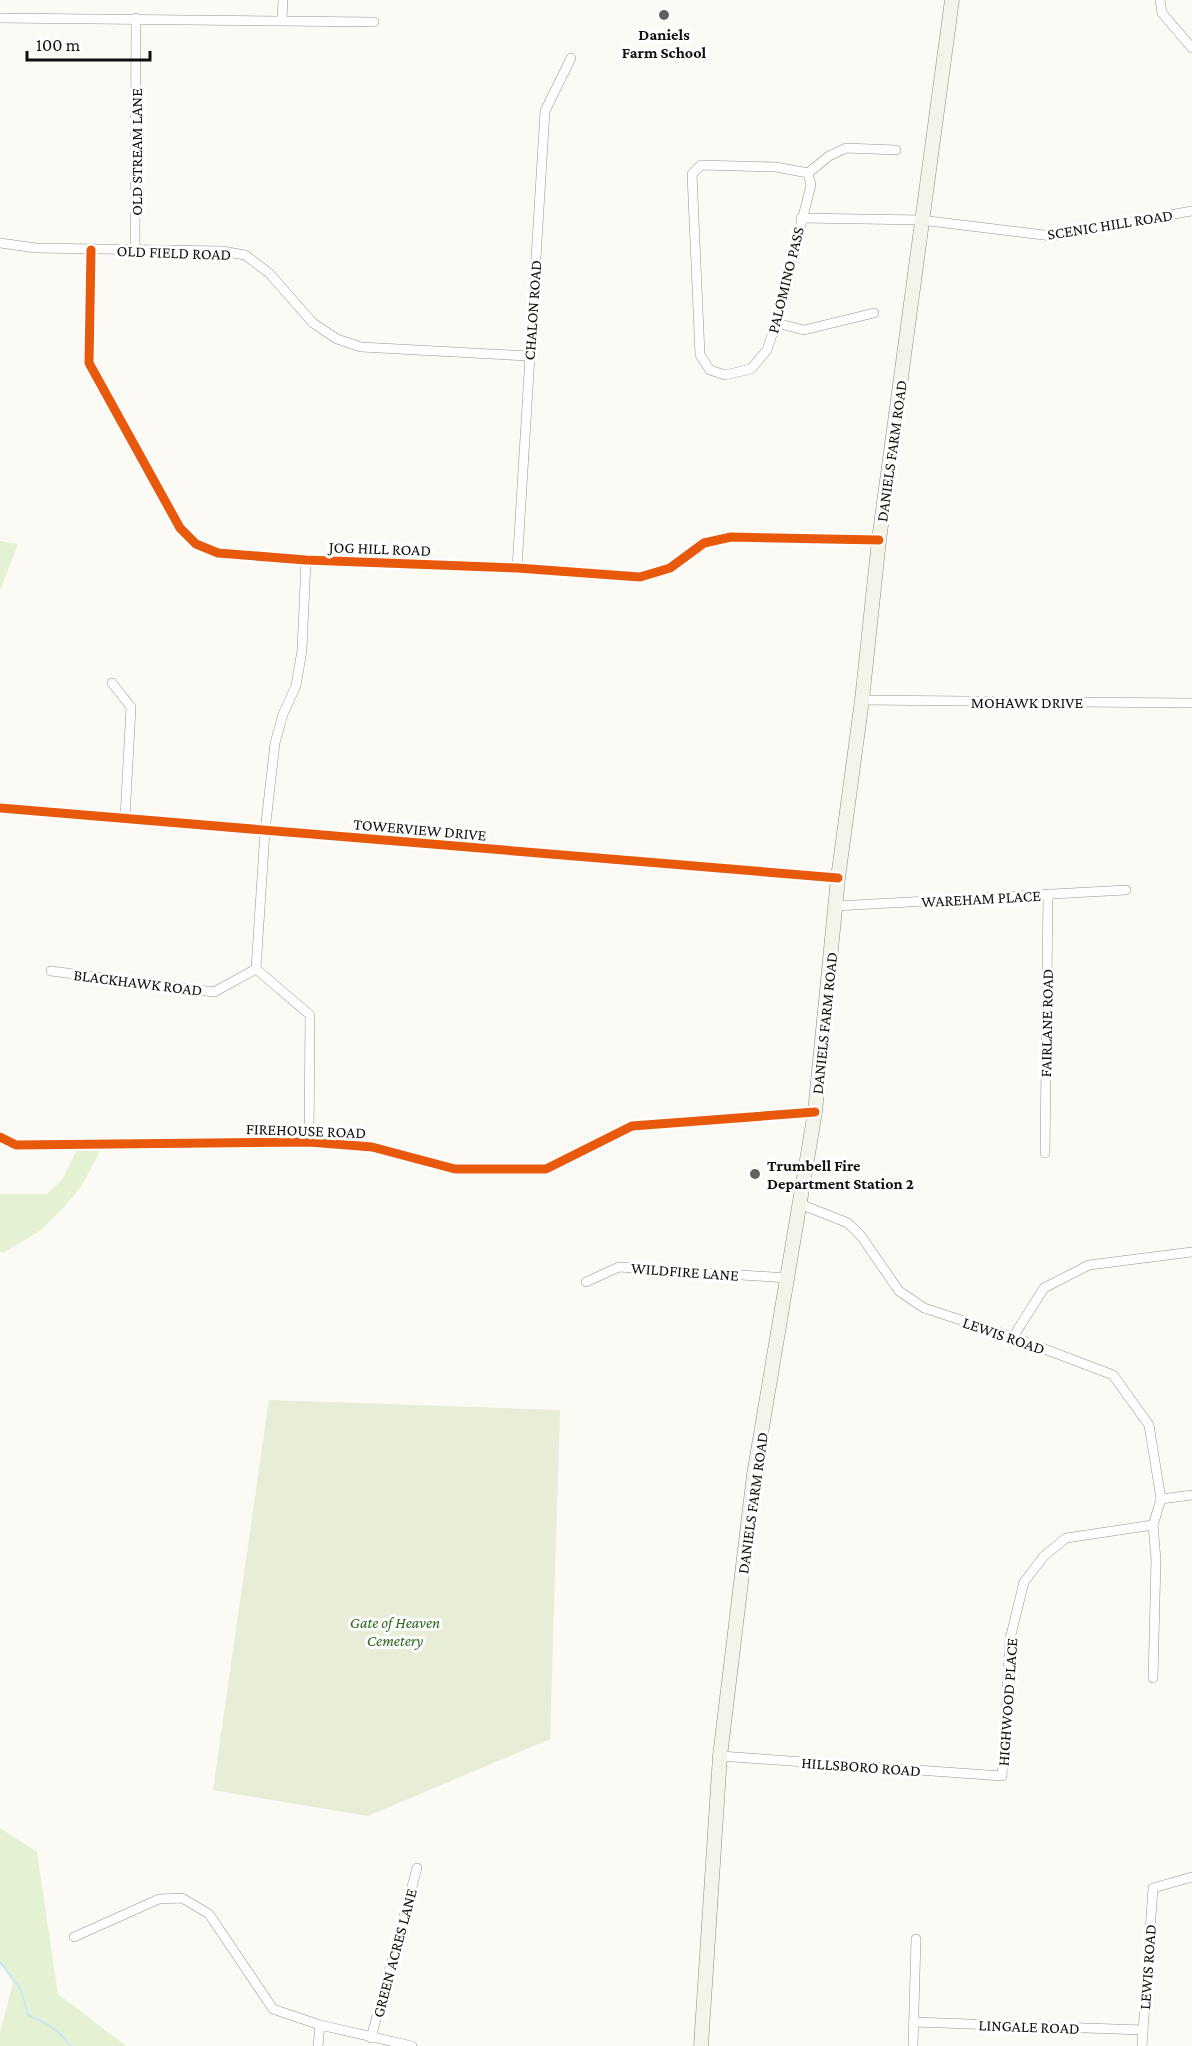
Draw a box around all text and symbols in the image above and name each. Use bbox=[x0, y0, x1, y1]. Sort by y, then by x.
marker: Daniels Farm School bbox=[657, 8, 671, 22]
scale bar bbox=[27, 24, 150, 62]
place label: Daniels Farm School bbox=[622, 26, 706, 61]
text: 100 m bbox=[36, 35, 81, 55]
street label: OLD STREAM LANE bbox=[128, 88, 145, 216]
street label: SCENIC HILL ROAD bbox=[1046, 206, 1174, 243]
street label: PALOMINO PASS bbox=[764, 225, 807, 335]
street label: OLD FIELD ROAD bbox=[116, 242, 232, 263]
street label: CHALON ROAD bbox=[521, 259, 544, 361]
street label: DANIELS FARM ROAD bbox=[873, 379, 910, 523]
street label: JOG HILL ROAD bbox=[327, 538, 431, 560]
street label: MOHAWK DRIVE bbox=[971, 694, 1084, 711]
street label: TOWERVIEW DRIVE bbox=[353, 815, 487, 844]
street label: WAREHAM PLACE bbox=[921, 887, 1042, 910]
street label: DANIELS FARM ROAD bbox=[809, 951, 840, 1095]
street label: BLACKHAWK ROAD bbox=[73, 966, 203, 999]
street label: FAIRLANE ROAD bbox=[1037, 969, 1056, 1078]
street label: FIREHOUSE ROAD bbox=[246, 1120, 366, 1141]
place label: Trumbell Fire Department Station 2 bbox=[767, 1157, 914, 1192]
marker: Trumbell Fire Department Station 2 bbox=[748, 1167, 762, 1181]
street label: WILDFIRE LANE bbox=[631, 1259, 740, 1284]
street label: LEWIS ROAD bbox=[961, 1314, 1047, 1357]
street label: DANIELS FARM ROAD bbox=[734, 1431, 771, 1575]
park label: Gate of Heaven Cemetery bbox=[350, 1614, 440, 1650]
street label: HIGHWOOD PLACE bbox=[995, 1637, 1020, 1767]
street label: HILLSBORO ROAD bbox=[801, 1754, 921, 1779]
street label: GREEN ACRES LANE bbox=[369, 1887, 420, 2019]
street label: LEWIS ROAD bbox=[1136, 1924, 1159, 2010]
street label: LINGALE ROAD bbox=[978, 2016, 1080, 2037]

